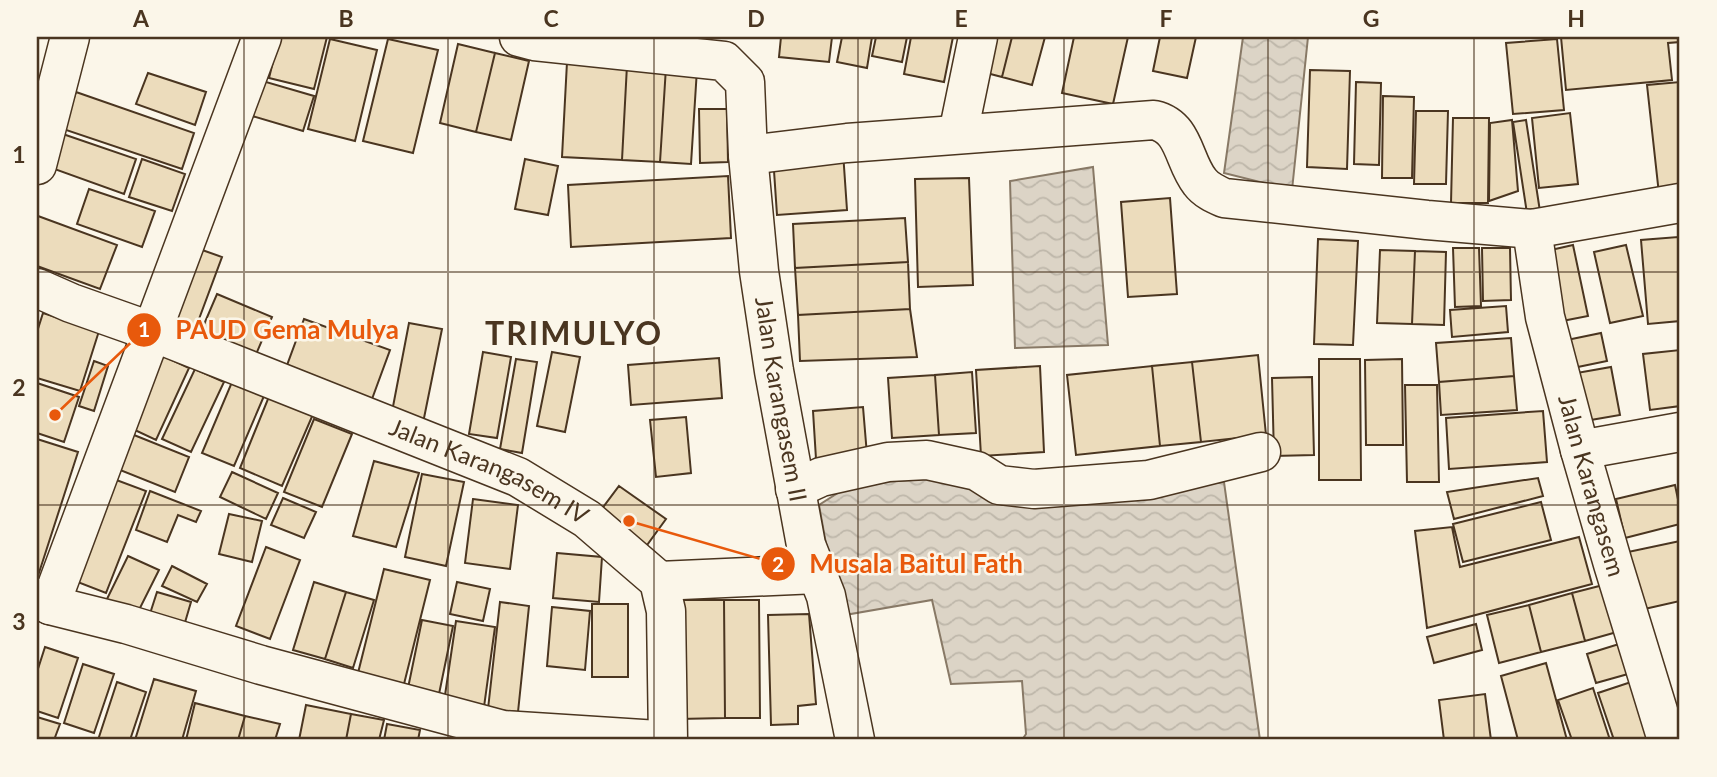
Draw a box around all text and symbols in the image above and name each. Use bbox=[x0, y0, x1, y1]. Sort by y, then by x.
text: A bbox=[132, 4, 150, 32]
text: B bbox=[338, 4, 354, 32]
text: C bbox=[543, 4, 559, 32]
text: D bbox=[747, 4, 765, 32]
text: E bbox=[954, 4, 968, 32]
text: F bbox=[1159, 4, 1173, 32]
text: G bbox=[1363, 4, 1379, 32]
text: H bbox=[1567, 4, 1585, 32]
text: 1 bbox=[12, 140, 26, 168]
street label: Jalan Karangasem II bbox=[750, 295, 814, 504]
callout: PAUD Gema Mulya bbox=[126, 306, 413, 353]
text: PAUD Gema Mulya bbox=[175, 313, 399, 345]
district label: TRIMULYO bbox=[485, 313, 663, 352]
text: 1 bbox=[138, 316, 150, 341]
text: 2 bbox=[12, 373, 26, 401]
street label: Jalan Karangasem bbox=[1553, 391, 1632, 580]
street label: Jalan Karangasem IV bbox=[386, 411, 595, 530]
callout: Musala Baitul Fath bbox=[760, 541, 1037, 588]
text: Musala Baitul Fath bbox=[809, 547, 1023, 579]
text: 2 bbox=[772, 551, 784, 576]
text: 3 bbox=[12, 607, 26, 635]

